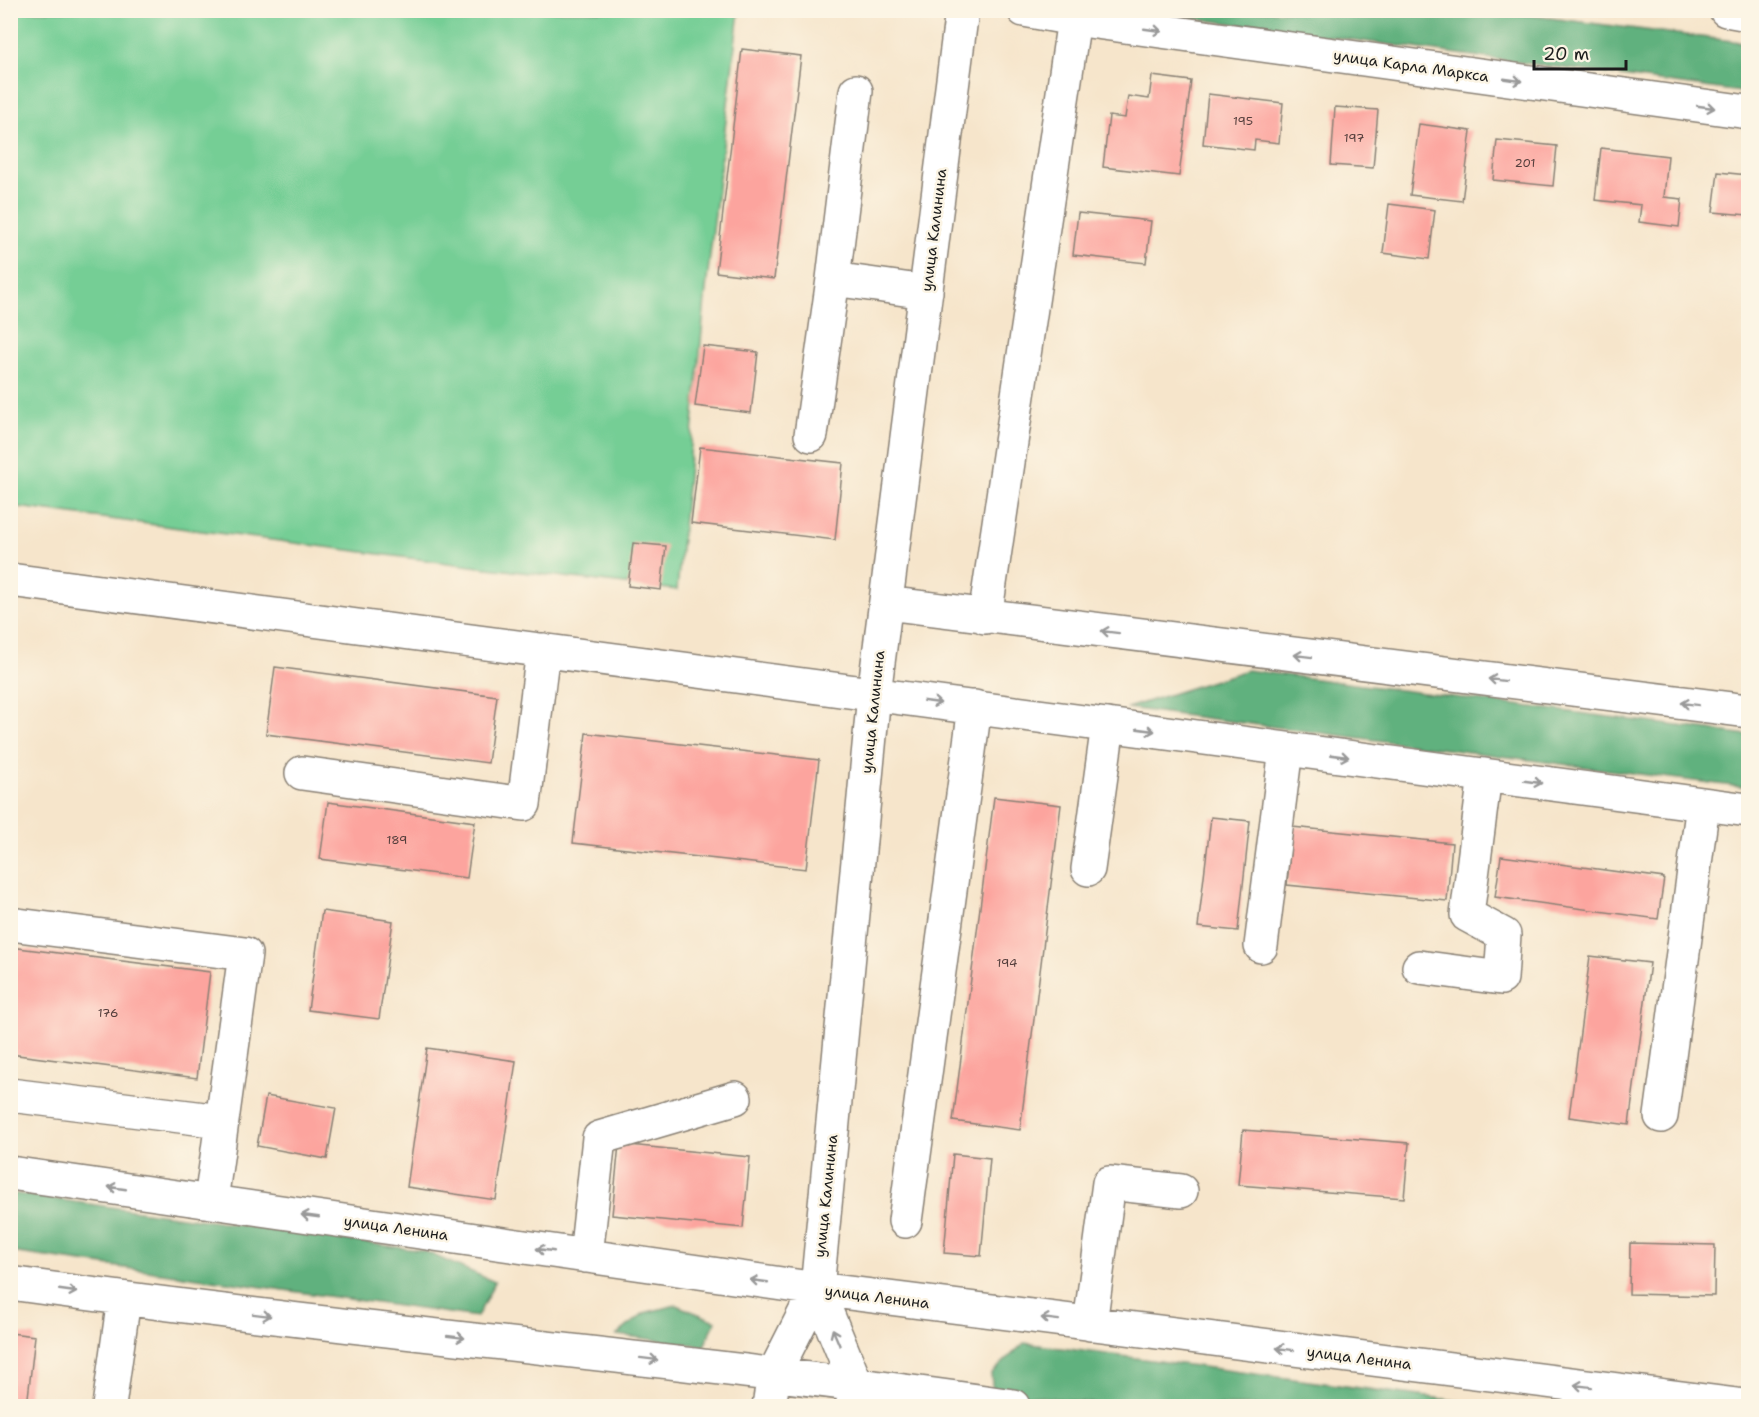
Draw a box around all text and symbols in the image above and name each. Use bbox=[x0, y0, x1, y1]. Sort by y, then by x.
one-way arrow bbox=[1143, 25, 1163, 36]
scale bar bbox=[1534, 33, 1626, 71]
text: 20 m bbox=[1543, 42, 1589, 66]
street label: улица Карла Маркса bbox=[1332, 45, 1491, 87]
one-way arrow bbox=[1502, 74, 1522, 85]
one-way arrow bbox=[1696, 101, 1715, 112]
house number: 195 bbox=[1233, 113, 1253, 129]
house number: 197 bbox=[1344, 130, 1364, 146]
house number: 201 bbox=[1514, 155, 1536, 171]
street label: улица Калинина bbox=[917, 167, 952, 293]
one-way arrow bbox=[1100, 627, 1120, 638]
street label: улица Калинина bbox=[857, 649, 889, 775]
one-way arrow bbox=[1294, 650, 1314, 661]
one-way arrow bbox=[1487, 674, 1507, 685]
one-way arrow bbox=[922, 696, 942, 707]
one-way arrow bbox=[1681, 698, 1701, 709]
one-way arrow bbox=[1136, 725, 1156, 736]
one-way arrow bbox=[1329, 750, 1349, 761]
one-way arrow bbox=[1523, 776, 1542, 787]
house number: 189 bbox=[386, 832, 408, 848]
house number: 194 bbox=[997, 955, 1017, 971]
house number: 176 bbox=[98, 1005, 118, 1021]
street label: улица Калинина bbox=[810, 1133, 842, 1259]
one-way arrow bbox=[108, 1182, 128, 1193]
one-way arrow bbox=[301, 1210, 321, 1221]
street label: улица Ленина bbox=[342, 1211, 450, 1245]
one-way arrow bbox=[536, 1244, 555, 1255]
one-way arrow bbox=[749, 1275, 769, 1286]
street label: улица Ленина bbox=[824, 1281, 931, 1313]
one-way arrow bbox=[58, 1286, 78, 1297]
one-way arrow bbox=[252, 1310, 271, 1321]
one-way arrow bbox=[1041, 1313, 1061, 1324]
one-way arrow bbox=[830, 1328, 841, 1346]
one-way arrow bbox=[445, 1332, 465, 1343]
street label: улица Ленина bbox=[1306, 1342, 1413, 1374]
one-way arrow bbox=[1276, 1343, 1296, 1354]
one-way arrow bbox=[639, 1354, 659, 1365]
one-way arrow bbox=[1573, 1380, 1593, 1391]

